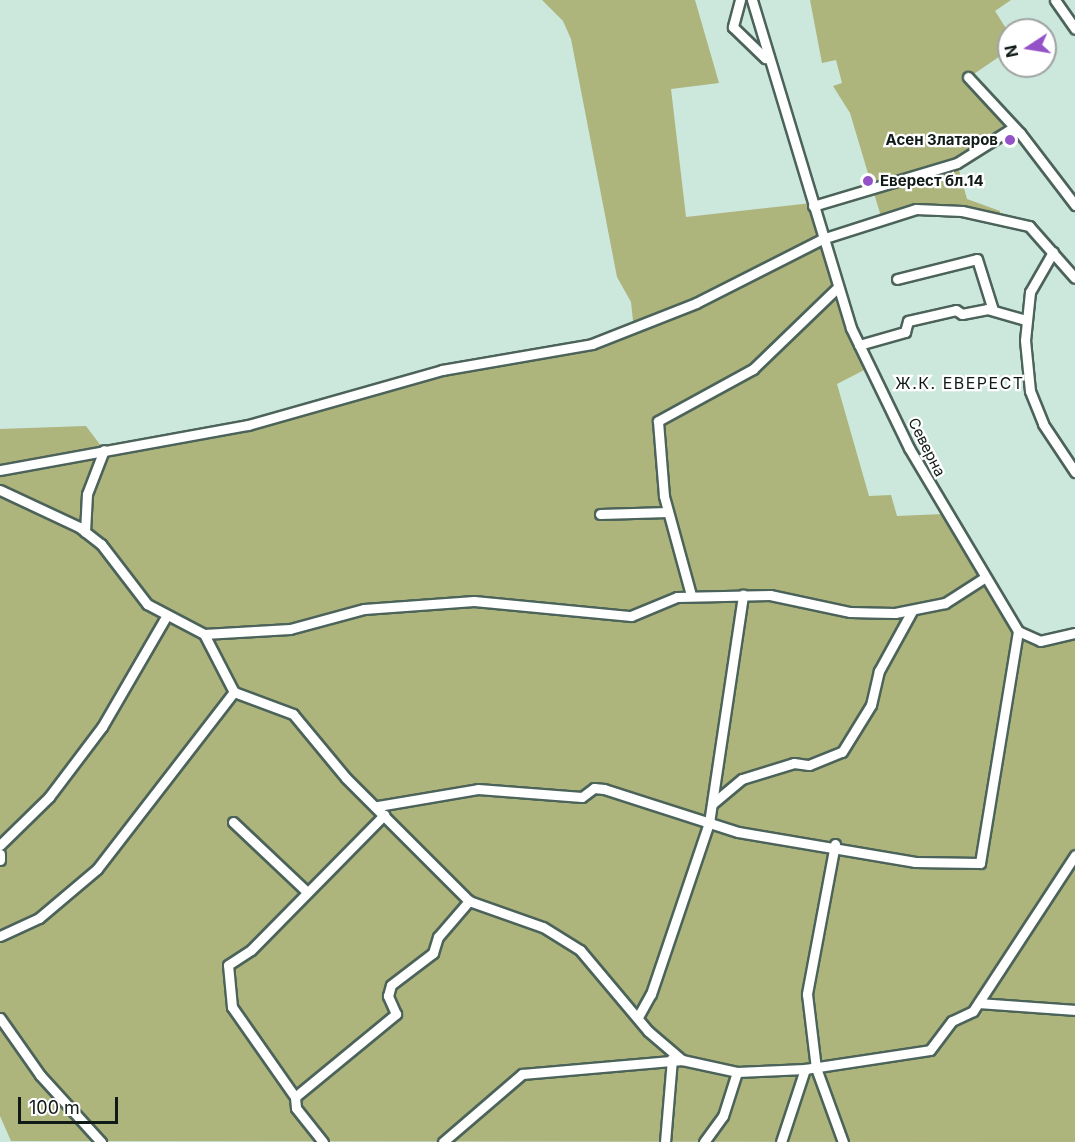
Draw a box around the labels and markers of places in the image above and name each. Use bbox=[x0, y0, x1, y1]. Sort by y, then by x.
place label: Асен Златаров bbox=[886, 131, 998, 149]
marker: Асен Златаров bbox=[1003, 133, 1017, 147]
place label: Еверест бл.14 bbox=[880, 172, 984, 190]
marker: Еверест бл.14 bbox=[861, 174, 875, 188]

